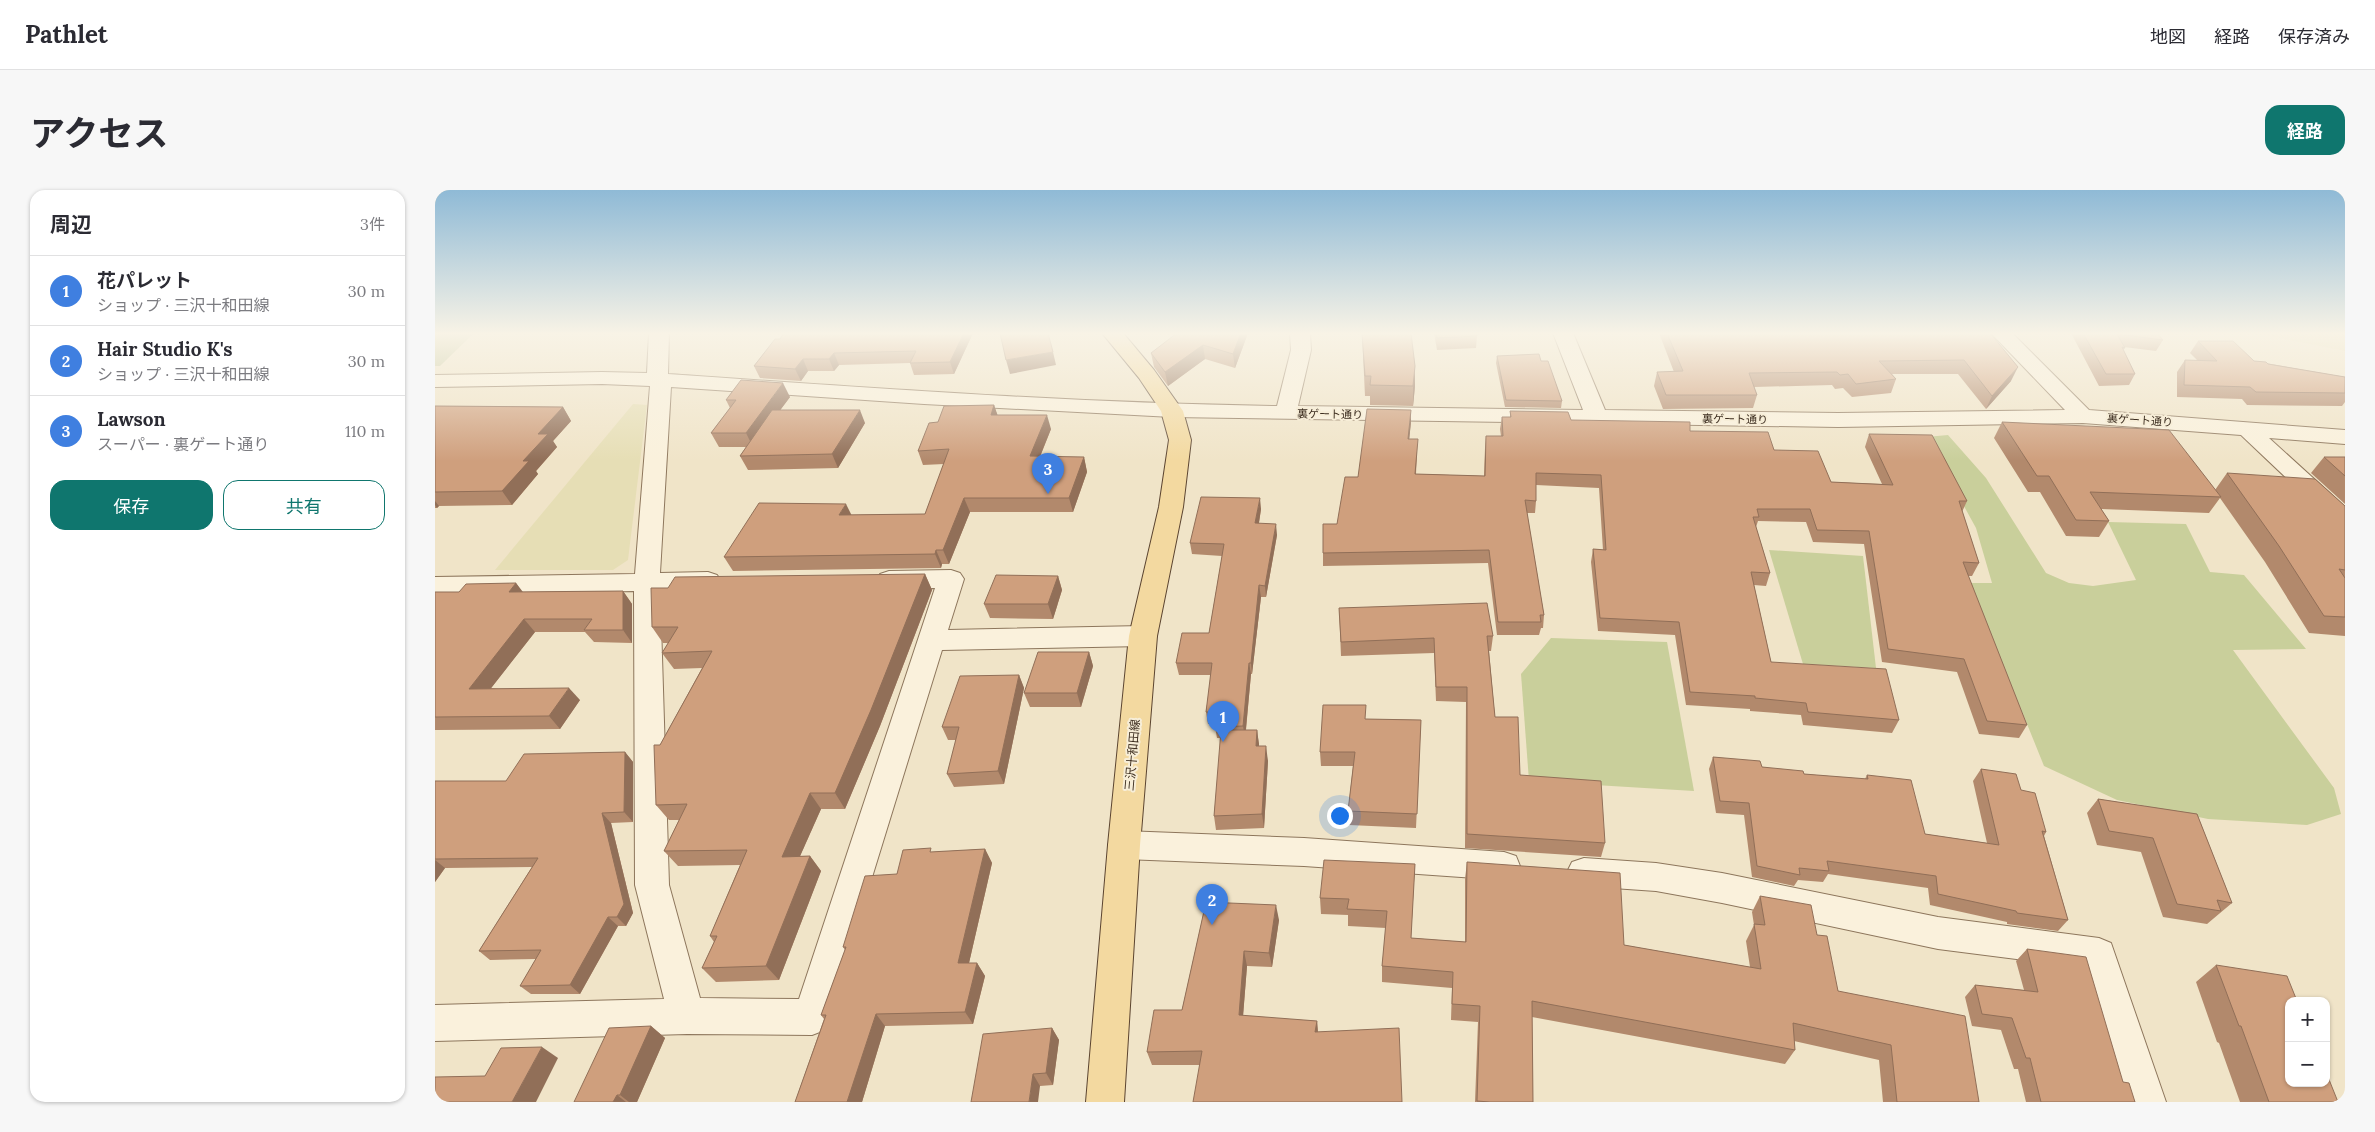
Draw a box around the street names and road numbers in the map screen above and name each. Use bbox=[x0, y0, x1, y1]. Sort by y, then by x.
street label: 裏ゲート通り bbox=[1297, 406, 1363, 422]
street label: 裏ゲート通り bbox=[1702, 411, 1768, 427]
street label: 裏ゲート通り bbox=[2107, 411, 2173, 429]
street label: 三沢十和田線 bbox=[1121, 718, 1143, 792]

